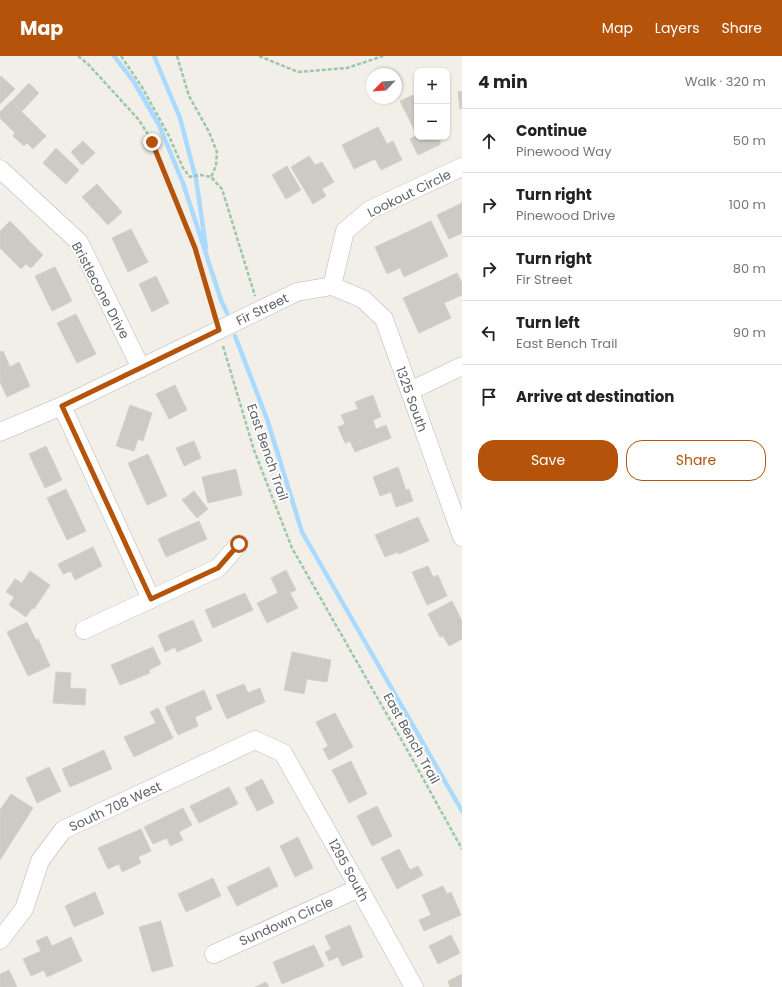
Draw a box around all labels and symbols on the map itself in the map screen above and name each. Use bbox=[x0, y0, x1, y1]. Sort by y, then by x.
north arrow bbox=[366, 68, 402, 104]
route end bbox=[143, 133, 161, 151]
street label: Lookout Circle bbox=[364, 165, 454, 222]
street label: Bristlecone Drive bbox=[67, 238, 134, 342]
street label: Fir Street bbox=[233, 288, 292, 330]
street label: 1325 South bbox=[391, 364, 432, 434]
street label: East Bench Trail bbox=[242, 401, 293, 503]
route start bbox=[230, 535, 248, 553]
street label: East Bench Trail bbox=[379, 689, 444, 787]
street label: South 708 West bbox=[66, 777, 165, 836]
street label: 1295 South bbox=[324, 836, 374, 905]
street label: Sundown Circle bbox=[236, 892, 336, 951]

